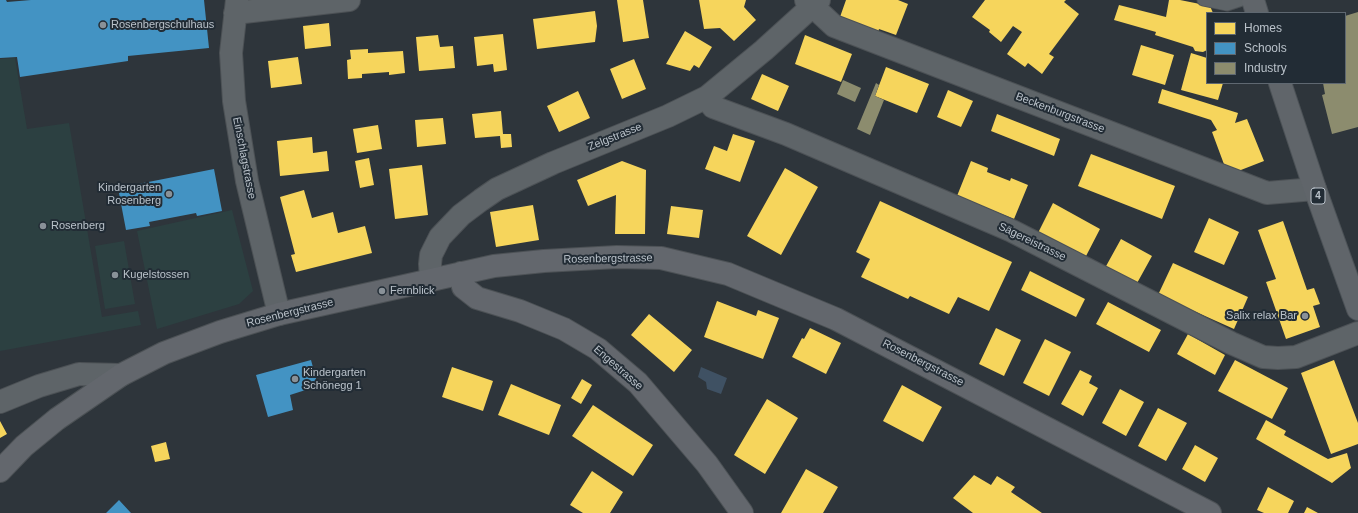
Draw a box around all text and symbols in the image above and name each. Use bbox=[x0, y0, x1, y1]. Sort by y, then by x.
legend bbox=[1206, 12, 1346, 84]
place label: Rosenbergschulhaus bbox=[111, 18, 214, 32]
marker: Rosenbergschulhaus bbox=[98, 20, 108, 30]
text: Homes bbox=[1244, 21, 1282, 35]
text: Schools bbox=[1244, 41, 1287, 55]
text: Industry bbox=[1244, 61, 1287, 75]
street label: Beckenburgstrasse bbox=[1014, 90, 1106, 136]
street label: Einschlagstrasse bbox=[230, 116, 258, 200]
street label: Zelgstrasse bbox=[586, 120, 644, 154]
place label: Kindergarten Rosenberg bbox=[98, 181, 161, 207]
road number: 4 bbox=[1311, 188, 1325, 204]
marker: Kindergarten Rosenberg bbox=[164, 189, 174, 199]
place label: Rosenberg bbox=[51, 219, 105, 233]
street label: Sägereistrasse bbox=[996, 220, 1068, 264]
marker: Rosenberg bbox=[38, 221, 48, 231]
street label: Rosenbergstrasse bbox=[563, 252, 653, 266]
place label: Kugelstossen bbox=[123, 268, 189, 282]
marker: Kugelstossen bbox=[110, 270, 120, 280]
place label: Fernblick bbox=[390, 284, 435, 298]
marker: Fernblick bbox=[377, 286, 387, 296]
street label: Rosenbergstrasse bbox=[245, 296, 335, 330]
place label: Salix relax Bar bbox=[1226, 309, 1297, 323]
marker: Salix relax Bar bbox=[1300, 311, 1310, 321]
street label: Rosenbergstrasse bbox=[880, 337, 966, 389]
street label: Engestrasse bbox=[591, 343, 645, 393]
place label: Kindergarten Schönegg 1 bbox=[303, 366, 366, 392]
marker: Kindergarten Schönegg 1 bbox=[290, 374, 300, 384]

